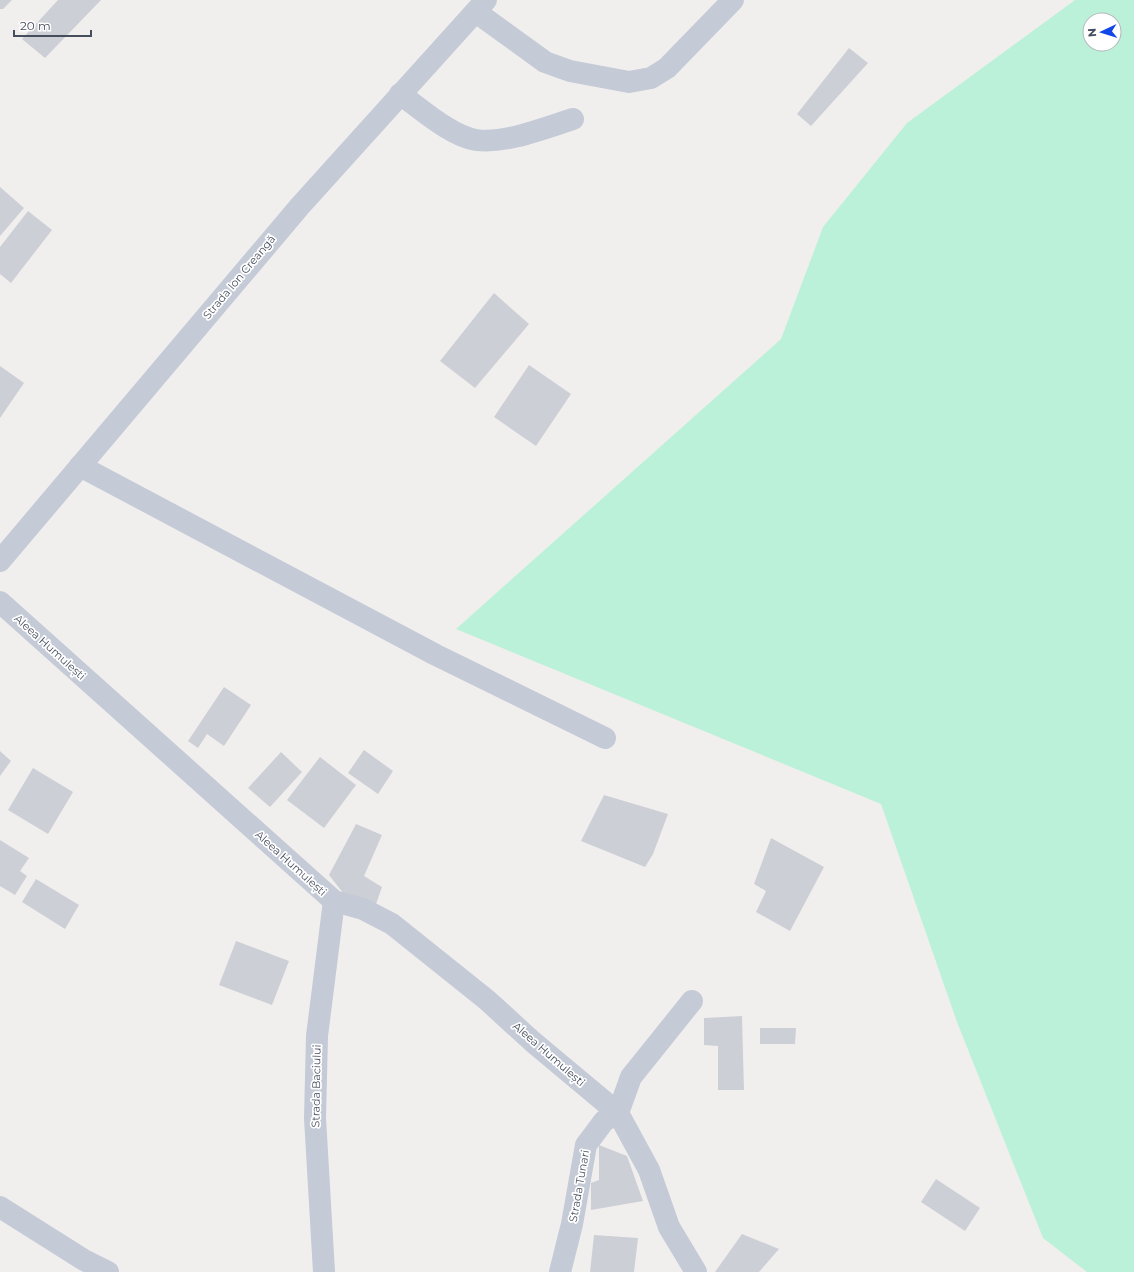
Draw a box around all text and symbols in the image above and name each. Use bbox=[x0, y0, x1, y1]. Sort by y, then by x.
scale bar bbox=[14, 12, 91, 38]
north arrow bbox=[1082, 12, 1122, 52]
text: 20 m bbox=[20, 18, 51, 33]
text: N bbox=[1085, 28, 1099, 38]
street label: Strada Ion Creangă bbox=[200, 232, 278, 322]
street label: Aleea Humulești bbox=[11, 611, 89, 683]
street label: Aleea Humulești bbox=[252, 827, 330, 899]
street label: Aleea Humulești bbox=[510, 1019, 588, 1089]
street label: Strada Baciului bbox=[308, 1044, 324, 1128]
street label: Strada Tunari bbox=[566, 1149, 592, 1223]

